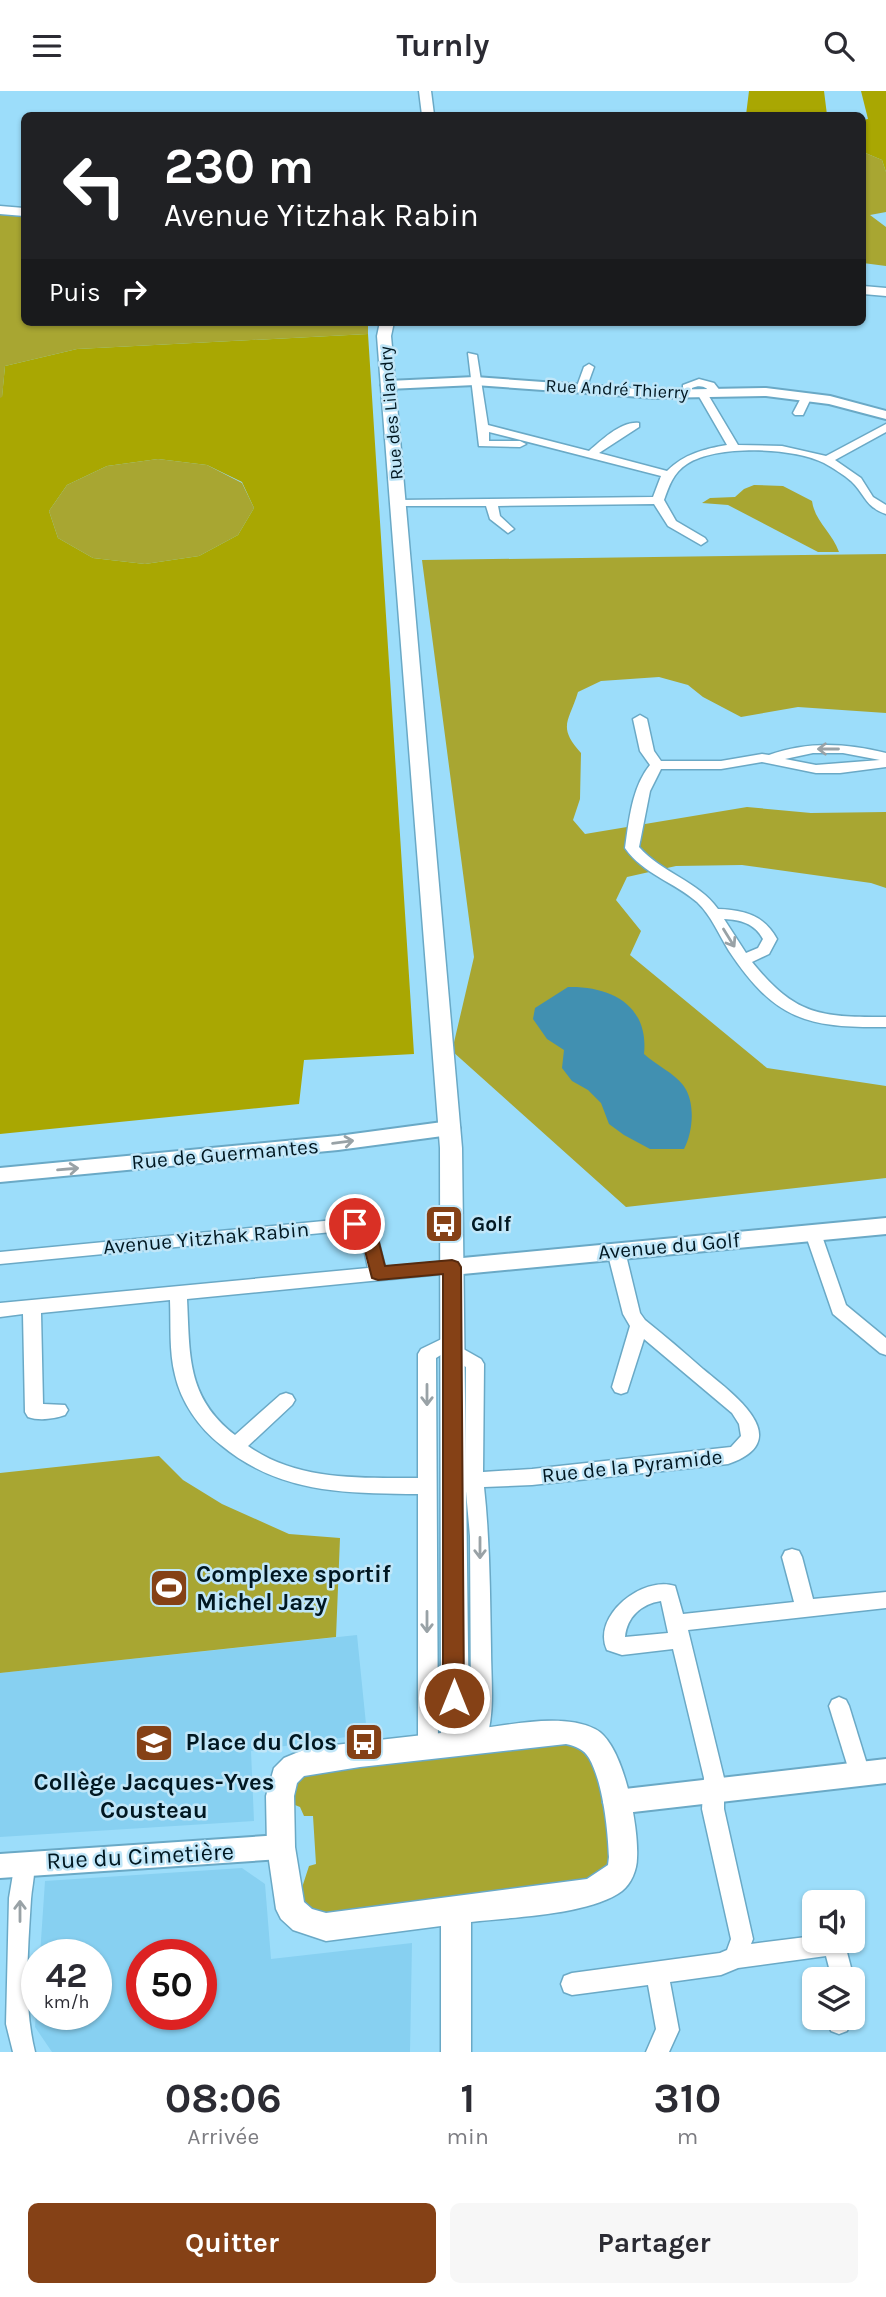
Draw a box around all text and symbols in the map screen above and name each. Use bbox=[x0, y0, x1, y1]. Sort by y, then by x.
icon: menu bbox=[28, 27, 66, 65]
text: Turnly bbox=[397, 27, 489, 64]
icon: search bbox=[820, 27, 858, 65]
text: 230 m bbox=[164, 138, 314, 195]
icon: left bbox=[49, 140, 140, 231]
text: Avenue Yitzhak Rabin bbox=[164, 197, 479, 234]
icon: right bbox=[115, 273, 153, 311]
text: Puis bbox=[49, 277, 101, 308]
street label: Rue des Lilandry bbox=[374, 345, 408, 481]
street label: Rue André Thierry bbox=[545, 374, 690, 404]
one-way arrow bbox=[817, 742, 840, 756]
one-way arrow bbox=[722, 927, 736, 947]
street label: Rue de Guermantes bbox=[130, 1134, 320, 1174]
one-way arrow bbox=[331, 1136, 354, 1149]
one-way arrow bbox=[56, 1162, 79, 1175]
pin bbox=[325, 1194, 385, 1254]
bus stop icon: Golf bbox=[423, 1203, 465, 1245]
icon: arrive bbox=[336, 1205, 374, 1243]
place label: Golf bbox=[471, 1212, 511, 1236]
street label: Avenue Yitzhak Rabin bbox=[102, 1217, 310, 1259]
street label: Avenue du Golf bbox=[597, 1228, 742, 1264]
one-way arrow bbox=[420, 1383, 434, 1406]
street label: Rue de la Pyramide bbox=[540, 1445, 724, 1487]
one-way arrow bbox=[473, 1536, 487, 1559]
place label: Complexe sportif Michel Jazy bbox=[196, 1560, 391, 1616]
sports icon: Complexe sportif Michel Jazy bbox=[148, 1567, 190, 1609]
one-way arrow bbox=[420, 1610, 434, 1633]
position arrow bbox=[417, 1661, 491, 1735]
bus stop icon: Place du Clos bbox=[343, 1721, 385, 1763]
school or university icon: Collège Jacques-Yves Cousteau bbox=[133, 1722, 175, 1764]
place label: Place du Clos bbox=[186, 1728, 337, 1756]
place label: Collège Jacques-Yves Cousteau bbox=[34, 1768, 274, 1824]
street label: Rue du Cimetière bbox=[45, 1837, 235, 1875]
map controls bbox=[802, 1890, 865, 2030]
button: sound bbox=[802, 1890, 865, 1953]
one-way arrow bbox=[13, 1900, 26, 1923]
speed limit sign: 50 bbox=[126, 1939, 217, 2030]
text: 42 bbox=[46, 1955, 88, 1996]
button: layers bbox=[802, 1967, 865, 2030]
text: km/h bbox=[44, 1991, 89, 2013]
text: 08:06 bbox=[165, 2073, 282, 2123]
text: 1 bbox=[460, 2073, 475, 2123]
text: 310 bbox=[654, 2073, 721, 2123]
text: Arrivée bbox=[187, 2123, 259, 2150]
text: min bbox=[447, 2123, 489, 2150]
text: m bbox=[677, 2123, 698, 2150]
button: Quitter bbox=[28, 2203, 436, 2283]
button: Partager bbox=[450, 2203, 858, 2283]

